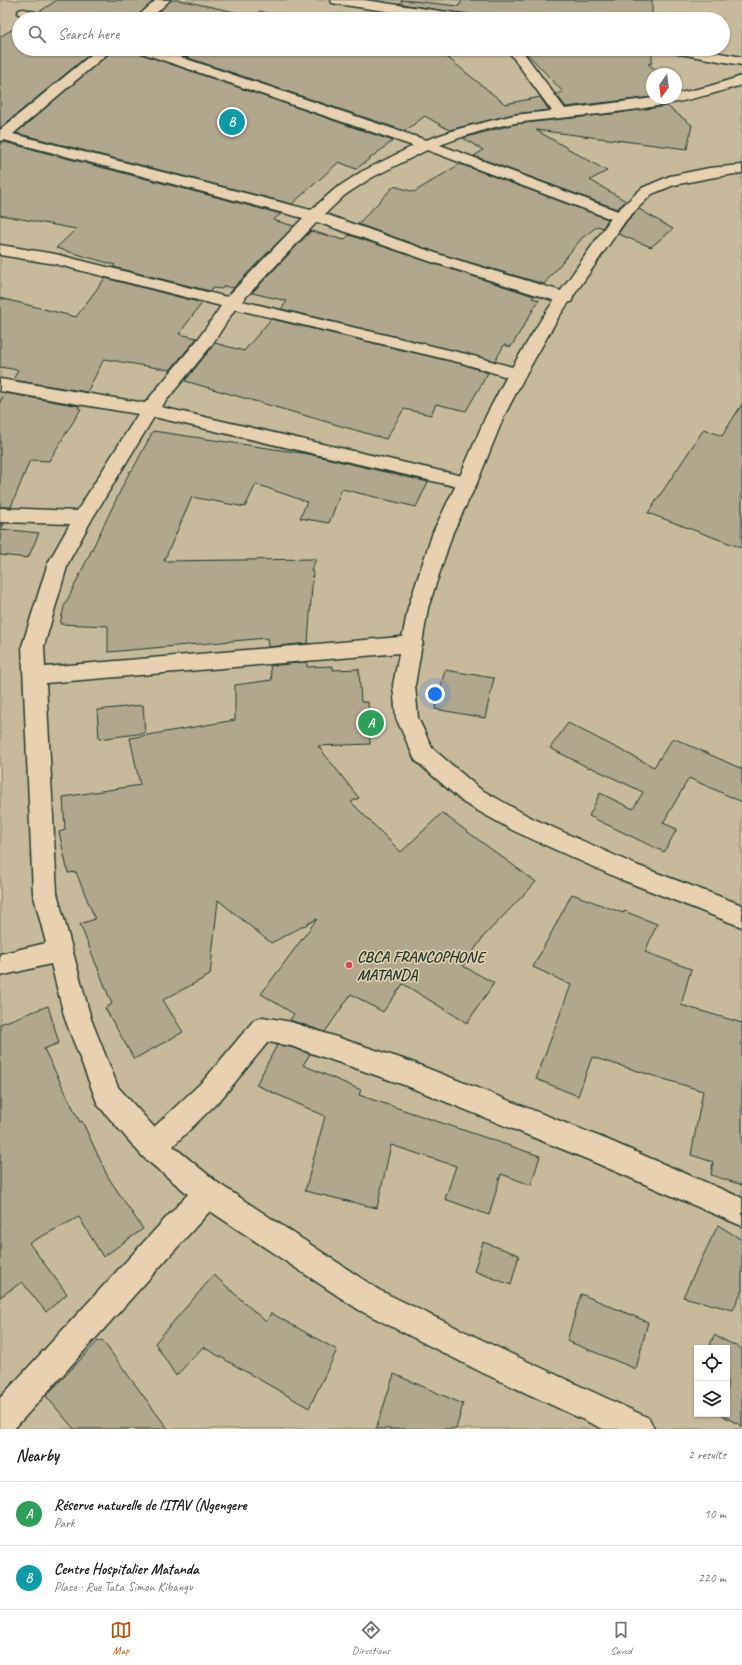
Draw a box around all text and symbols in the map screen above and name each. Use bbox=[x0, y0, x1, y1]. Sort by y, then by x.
search box bbox=[12, 12, 730, 56]
icon: search bbox=[26, 23, 48, 45]
text: Search here bbox=[58, 25, 119, 44]
north arrow bbox=[646, 68, 682, 104]
pin: B bbox=[219, 107, 245, 137]
your location bbox=[425, 684, 445, 704]
pin: A bbox=[358, 708, 384, 738]
place label: CBCA FRANCOPHONE MATANDA bbox=[357, 947, 488, 985]
marker: CBCA FRANCOPHONE MATANDA bbox=[344, 960, 354, 970]
map controls bbox=[694, 1345, 730, 1417]
button: locate bbox=[694, 1345, 730, 1381]
button: layers bbox=[694, 1381, 730, 1417]
text: Nearby bbox=[16, 1445, 59, 1466]
text: 2 results bbox=[688, 1447, 726, 1463]
text: Réserve naturelle de l'ITAV (Ngengere bbox=[54, 1496, 247, 1515]
text: A bbox=[26, 1506, 32, 1522]
text: 10 m bbox=[704, 1506, 726, 1522]
text: Park bbox=[54, 1515, 75, 1531]
text: Centre Hospitalier Matanda bbox=[54, 1560, 199, 1579]
text: B bbox=[26, 1570, 32, 1586]
text: 220 m bbox=[698, 1570, 726, 1586]
text: Place · Rue Tata Simon Kibangu bbox=[54, 1579, 193, 1595]
tab: Map bbox=[110, 1619, 132, 1657]
tab: Directions bbox=[352, 1619, 390, 1657]
tab: Saved bbox=[610, 1619, 632, 1657]

